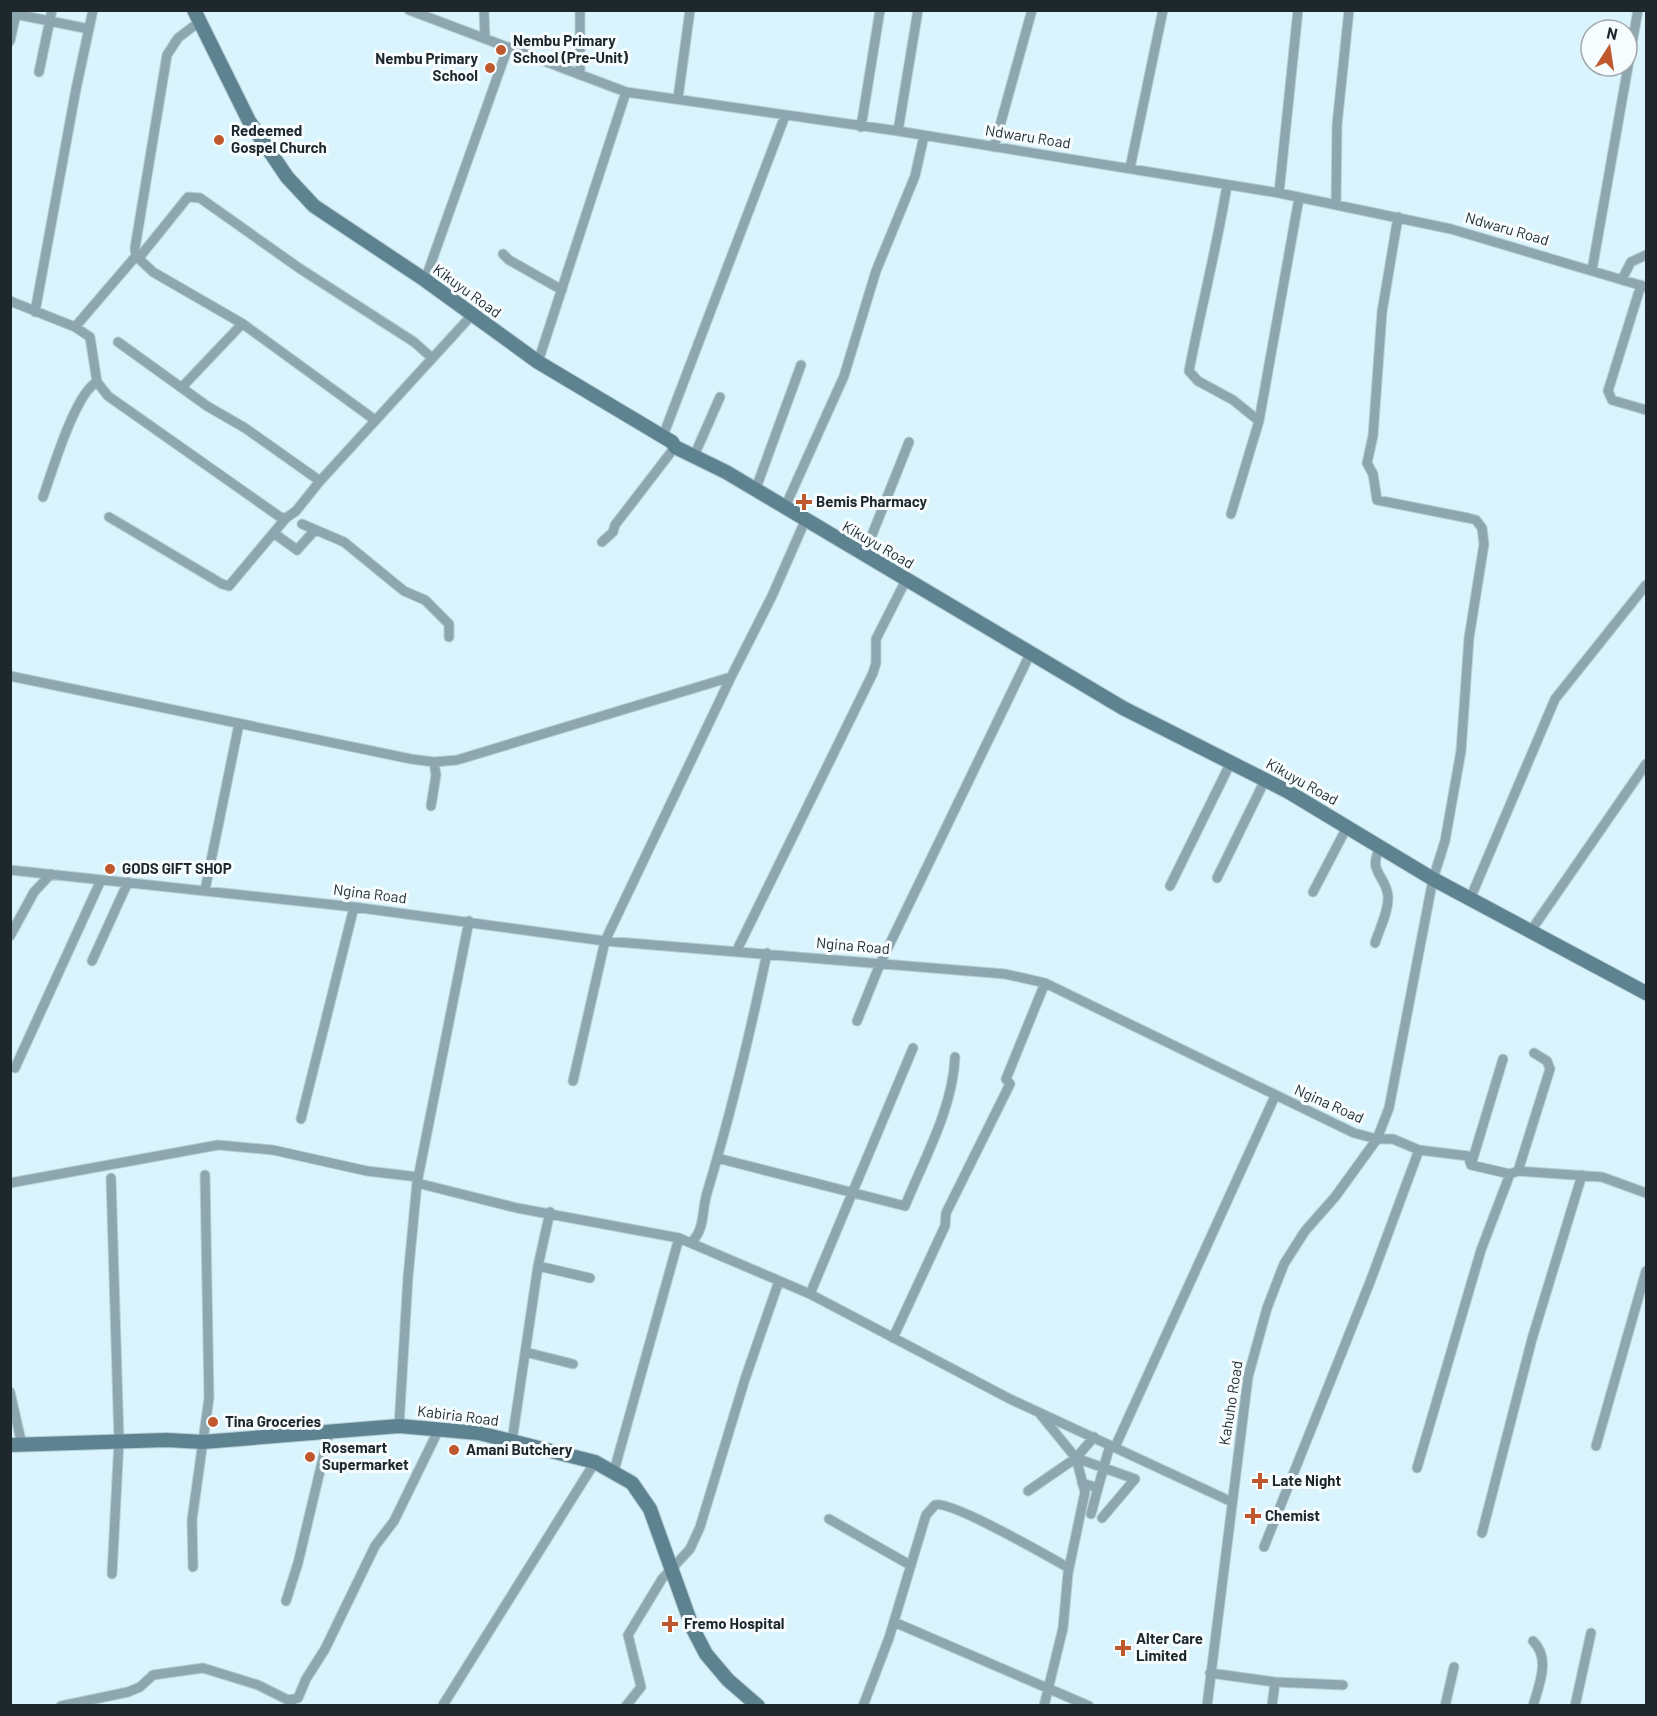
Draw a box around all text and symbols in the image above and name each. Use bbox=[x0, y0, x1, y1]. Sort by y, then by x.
north arrow bbox=[1579, 18, 1639, 78]
text: N bbox=[1605, 22, 1619, 43]
place label: Nembu Primary School (Pre-Unit) bbox=[513, 31, 629, 66]
marker: Nembu Primary School (Pre-Unit) bbox=[494, 43, 508, 57]
place label: Nembu Primary School bbox=[375, 49, 478, 84]
marker: Nembu Primary School bbox=[483, 61, 497, 75]
street label: Ndwaru Road bbox=[984, 120, 1072, 152]
place label: Redeemed Gospel Church bbox=[231, 121, 327, 156]
marker: Redeemed Gospel Church bbox=[212, 133, 226, 147]
street label: Ndwaru Road bbox=[1463, 207, 1551, 249]
street label: Kikuyu Road bbox=[430, 259, 505, 321]
place label: Bemis Pharmacy bbox=[816, 492, 928, 510]
marker: Bemis Pharmacy bbox=[797, 495, 811, 509]
street label: Kikuyu Road bbox=[840, 516, 917, 572]
street label: Kikuyu Road bbox=[1263, 754, 1342, 808]
place label: GODS GIFT SHOP bbox=[122, 859, 232, 877]
marker: GODS GIFT SHOP bbox=[103, 862, 117, 876]
street label: Ngina Road bbox=[332, 880, 408, 906]
street label: Ngina Road bbox=[815, 933, 891, 957]
street label: Ngina Road bbox=[1292, 1080, 1367, 1126]
street label: Kahuho Road bbox=[1214, 1359, 1246, 1446]
street label: Kabiria Road bbox=[416, 1401, 500, 1429]
place label: Tina Groceries bbox=[225, 1412, 322, 1430]
marker: Tina Groceries bbox=[206, 1415, 220, 1429]
place label: Rosemart Supermarket bbox=[322, 1438, 409, 1473]
place label: Amani Butchery bbox=[466, 1440, 573, 1458]
marker: Amani Butchery bbox=[447, 1443, 461, 1457]
marker: Rosemart Supermarket bbox=[303, 1450, 317, 1464]
place label: Late Night bbox=[1272, 1471, 1341, 1489]
marker: Late Night bbox=[1253, 1474, 1267, 1488]
place label: Chemist bbox=[1265, 1506, 1320, 1524]
marker: Chemist bbox=[1246, 1509, 1260, 1523]
place label: Fremo Hospital bbox=[684, 1614, 784, 1632]
marker: Fremo Hospital bbox=[661, 1615, 679, 1633]
place label: Alter Care Limited bbox=[1136, 1629, 1203, 1664]
marker: Alter Care Limited bbox=[1114, 1639, 1132, 1657]

